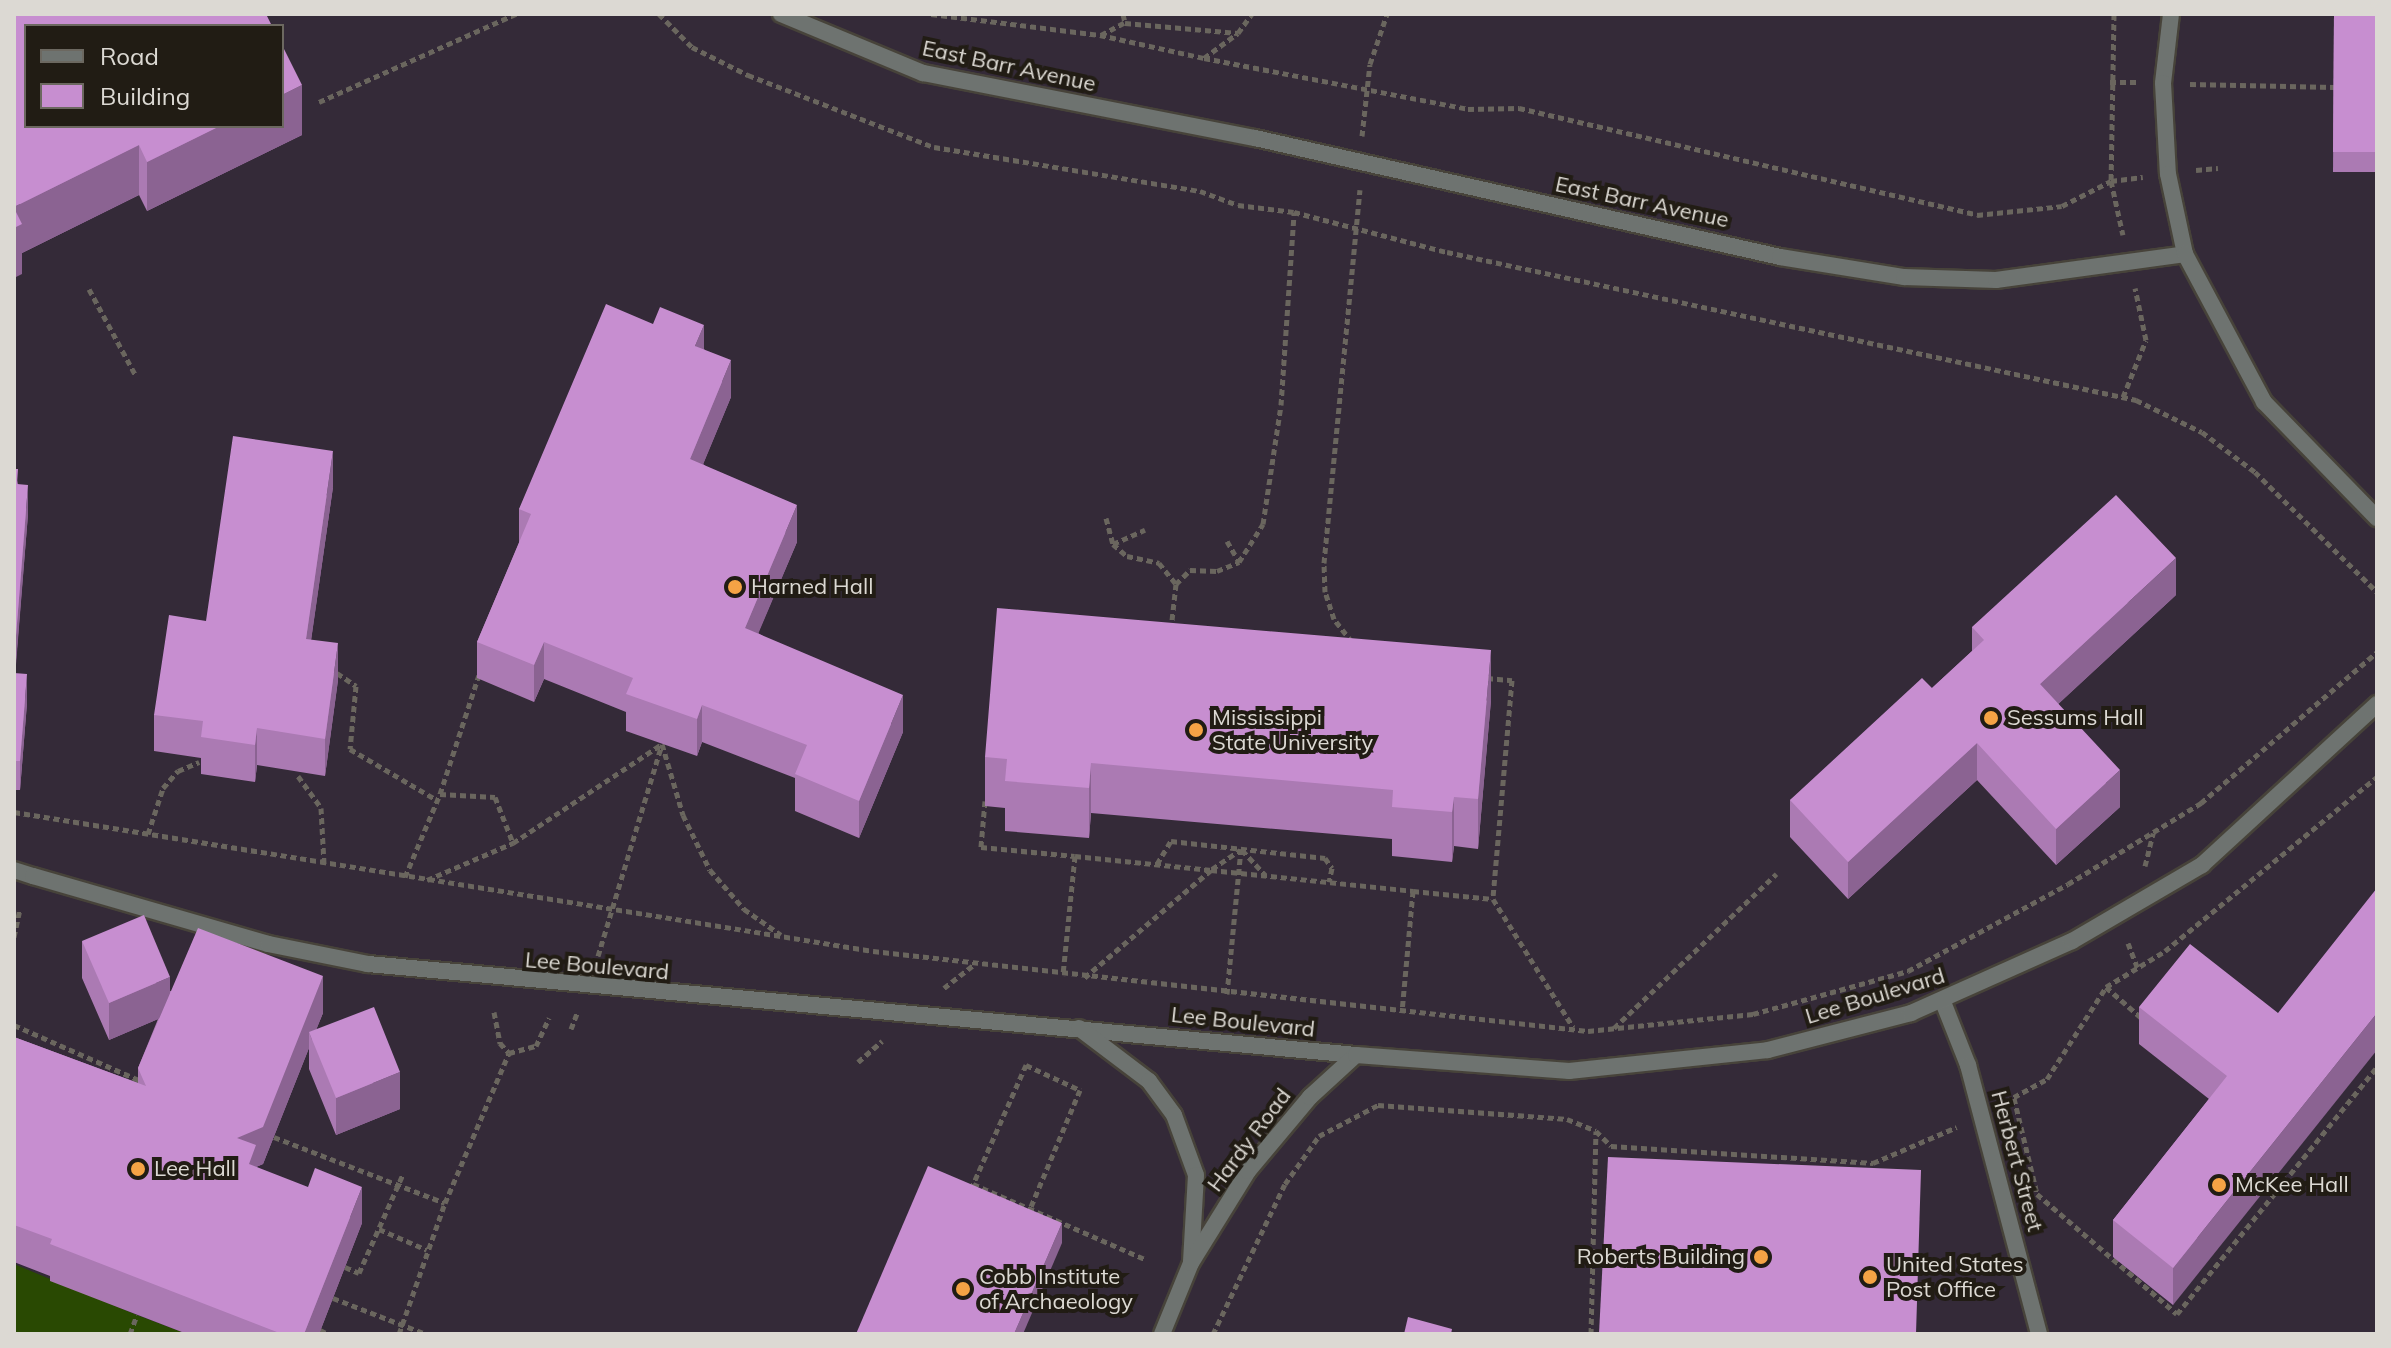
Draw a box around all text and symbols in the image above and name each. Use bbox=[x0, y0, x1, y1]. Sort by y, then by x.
legend bbox=[24, 24, 284, 128]
street label: East Barr Avenue bbox=[920, 35, 1098, 97]
text: Road bbox=[100, 41, 159, 71]
text: Building bbox=[100, 81, 190, 111]
street label: East Barr Avenue bbox=[1553, 171, 1731, 233]
place label: Harned Hall bbox=[751, 574, 873, 600]
marker: Harned Hall bbox=[726, 578, 744, 596]
place label: Mississippi State University bbox=[1212, 704, 1373, 756]
place label: Sessums Hall bbox=[2007, 705, 2144, 731]
marker: Sessums Hall bbox=[1982, 709, 2000, 727]
marker: Mississippi State University bbox=[1187, 721, 1205, 739]
street label: Lee Boulevard bbox=[524, 947, 670, 985]
street label: Lee Boulevard bbox=[1802, 962, 1948, 1030]
street label: Lee Boulevard bbox=[1170, 1001, 1316, 1043]
street label: Hardy Road bbox=[1202, 1083, 1296, 1197]
street label: Herbert Street bbox=[1986, 1088, 2048, 1234]
place label: Lee Hall bbox=[154, 1156, 236, 1182]
marker: Lee Hall bbox=[129, 1160, 147, 1178]
place label: McKee Hall bbox=[2235, 1172, 2349, 1198]
marker: McKee Hall bbox=[2210, 1176, 2228, 1194]
place label: Roberts Building bbox=[1577, 1244, 1745, 1270]
marker: Roberts Building bbox=[1752, 1248, 1770, 1266]
place label: United States Post Office bbox=[1886, 1251, 2024, 1302]
place label: Cobb Institute of Archaeology bbox=[979, 1263, 1133, 1314]
marker: United States Post Office bbox=[1861, 1268, 1879, 1286]
marker: Cobb Institute of Archaeology bbox=[954, 1280, 972, 1298]

